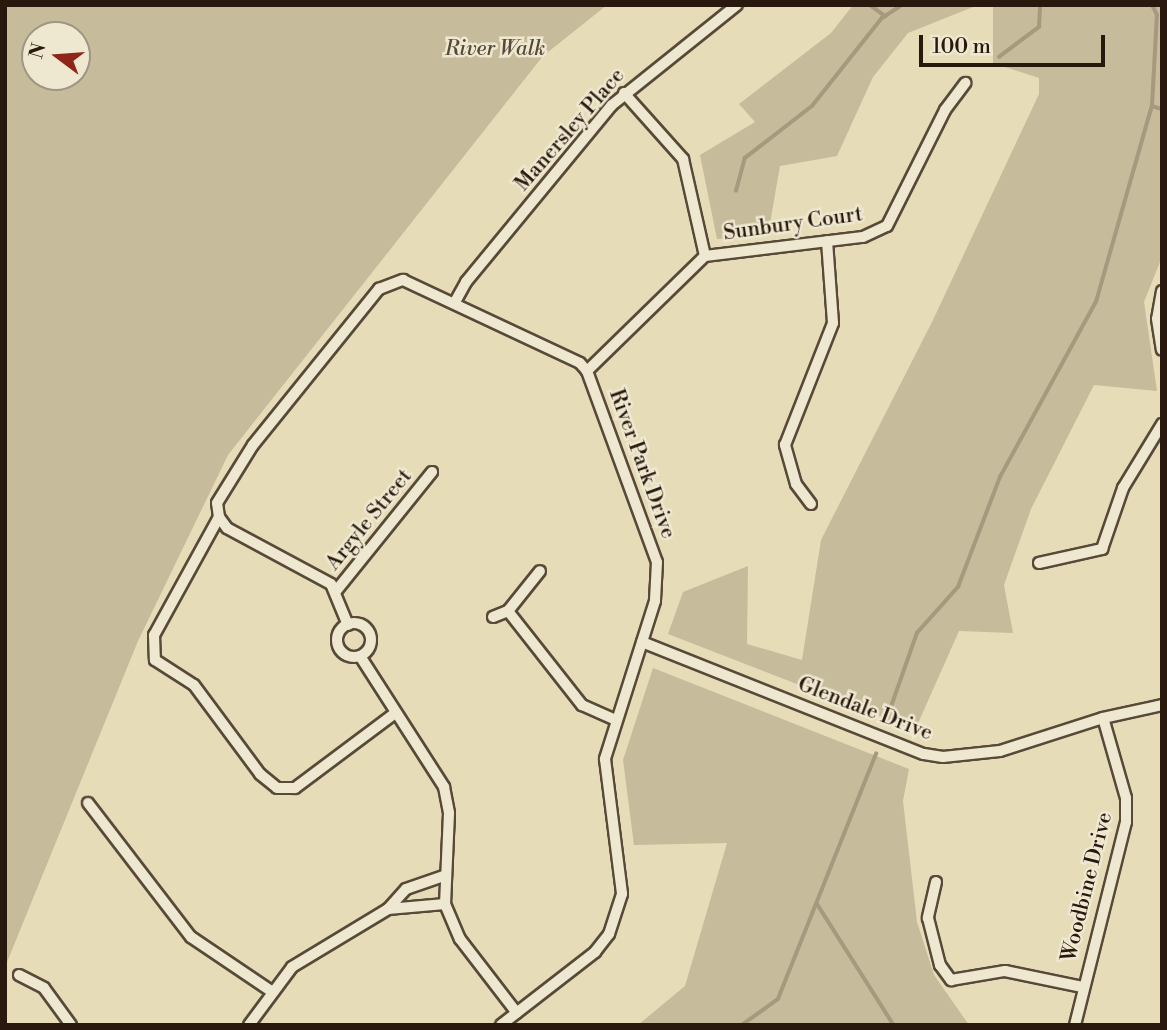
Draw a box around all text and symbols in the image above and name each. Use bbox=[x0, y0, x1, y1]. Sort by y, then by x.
north arrow bbox=[21, 21, 91, 91]
scale bar bbox=[922, 21, 1108, 65]
text: 100 m bbox=[932, 34, 991, 60]
park label: River Walk bbox=[445, 36, 545, 62]
text: N bbox=[24, 40, 51, 61]
street label: Manersley Place bbox=[510, 64, 630, 196]
street label: Sunbury Court bbox=[722, 202, 864, 246]
street label: River Park Drive bbox=[603, 386, 681, 542]
street label: Argyle Street bbox=[321, 464, 417, 576]
street label: Glendale Drive bbox=[794, 672, 936, 746]
street label: Woodbine Drive bbox=[1056, 810, 1118, 964]

